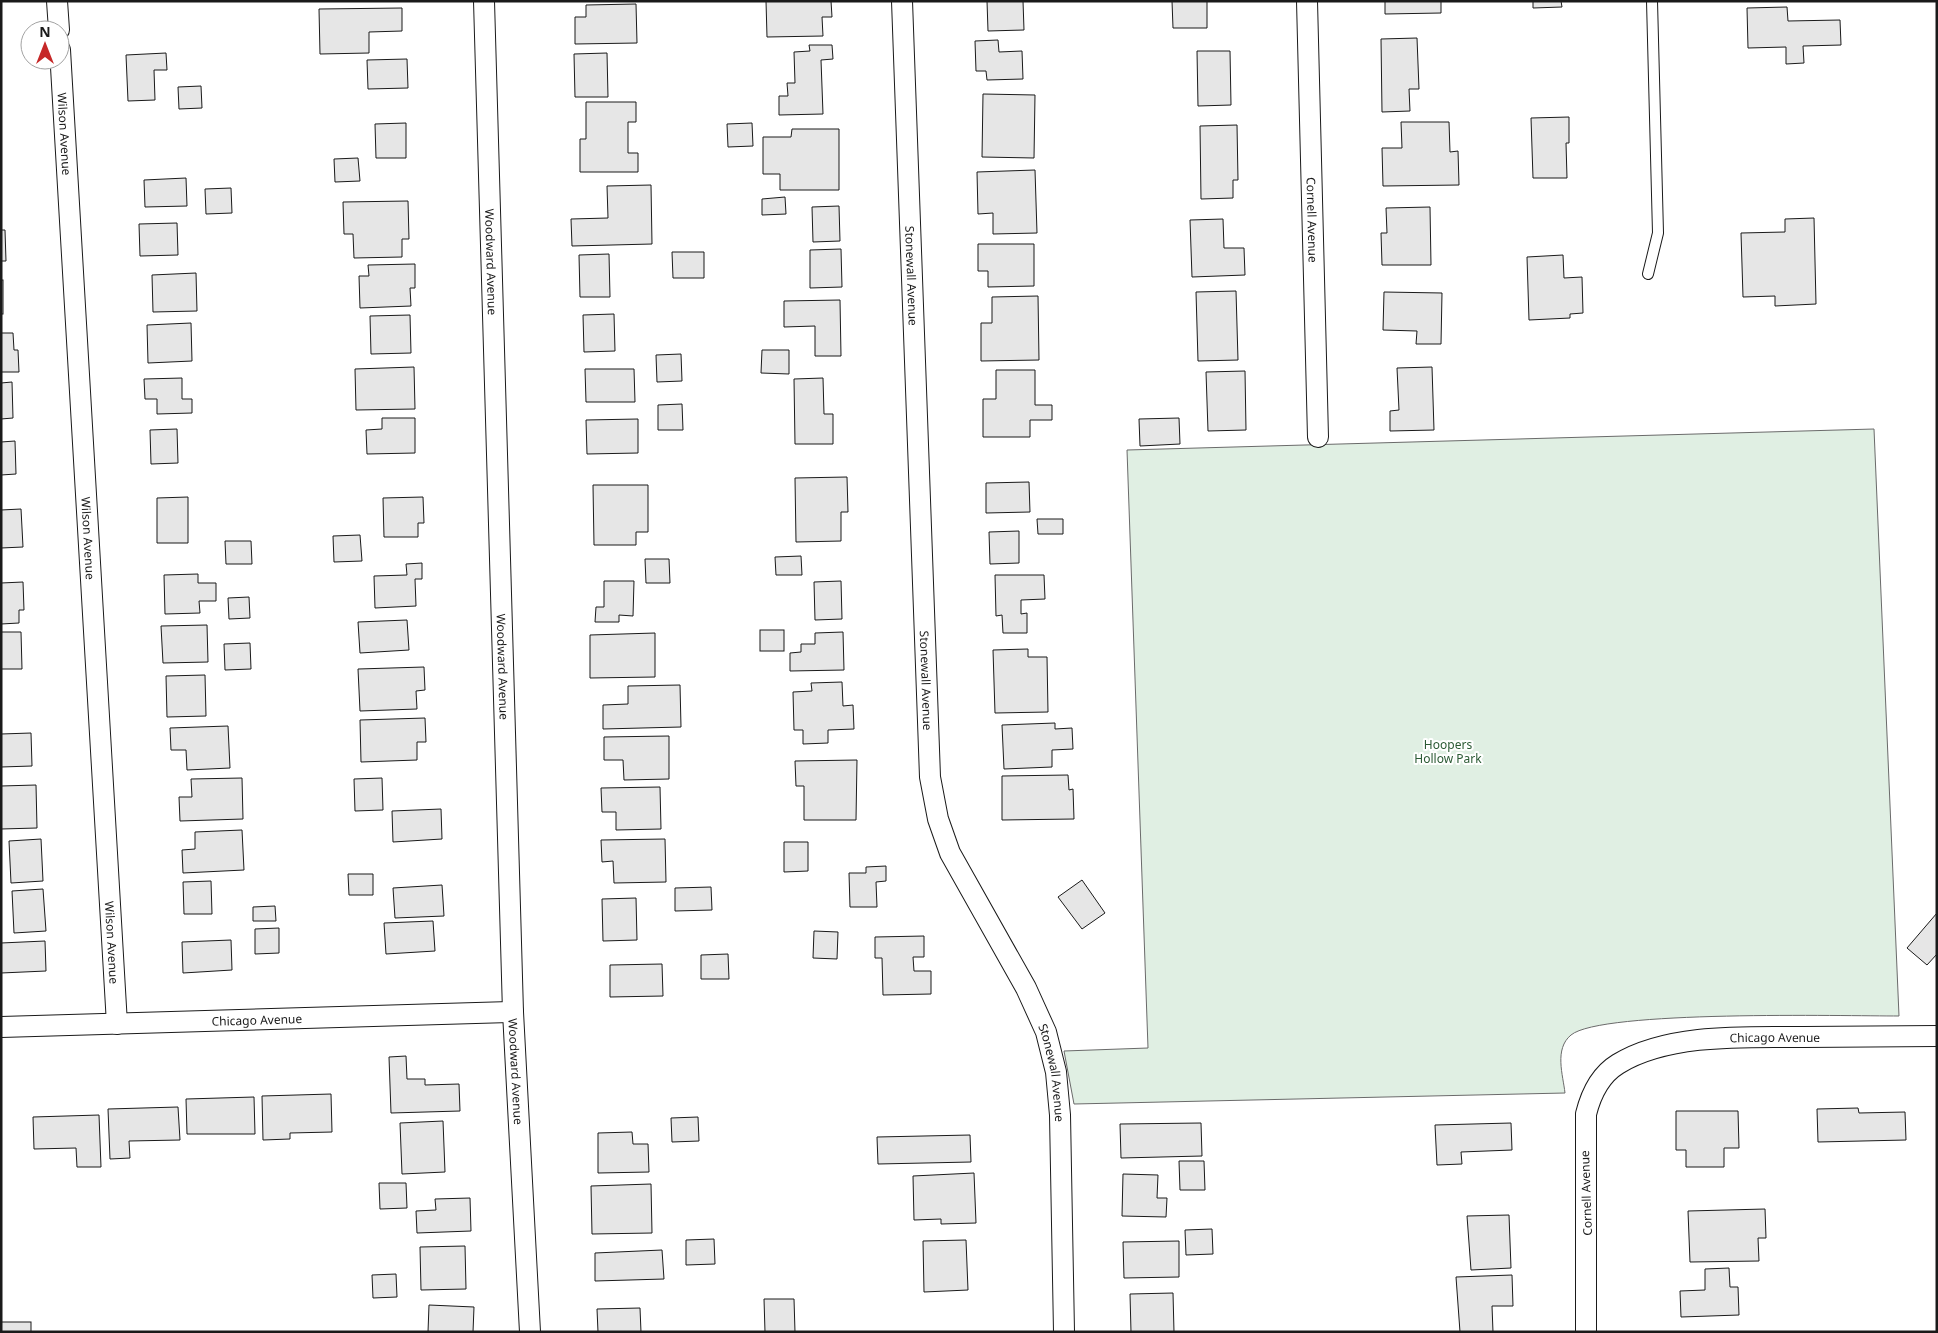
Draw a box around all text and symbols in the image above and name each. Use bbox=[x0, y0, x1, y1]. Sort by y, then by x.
north arrow bbox=[20, 20, 70, 70]
text: N bbox=[39, 22, 51, 41]
street label: Wilson Avenue bbox=[54, 92, 76, 176]
street label: Cornell Avenue bbox=[1303, 177, 1322, 263]
street label: Woodward Avenue bbox=[481, 208, 502, 316]
street label: Stonewall Avenue bbox=[902, 226, 922, 326]
street label: Wilson Avenue bbox=[78, 496, 99, 580]
street label: Woodward Avenue bbox=[493, 613, 513, 720]
street label: Stonewall Avenue bbox=[916, 630, 937, 731]
park label: Hoopers Hollow Park bbox=[1414, 736, 1482, 767]
street label: Wilson Avenue bbox=[101, 900, 123, 985]
street label: Chicago Avenue bbox=[211, 1010, 303, 1029]
street label: Woodward Avenue bbox=[505, 1018, 527, 1125]
street label: Stonewall Avenue bbox=[1035, 1021, 1069, 1122]
street label: Chicago Avenue bbox=[1729, 1028, 1820, 1046]
street label: Cornell Avenue bbox=[1576, 1150, 1596, 1236]

